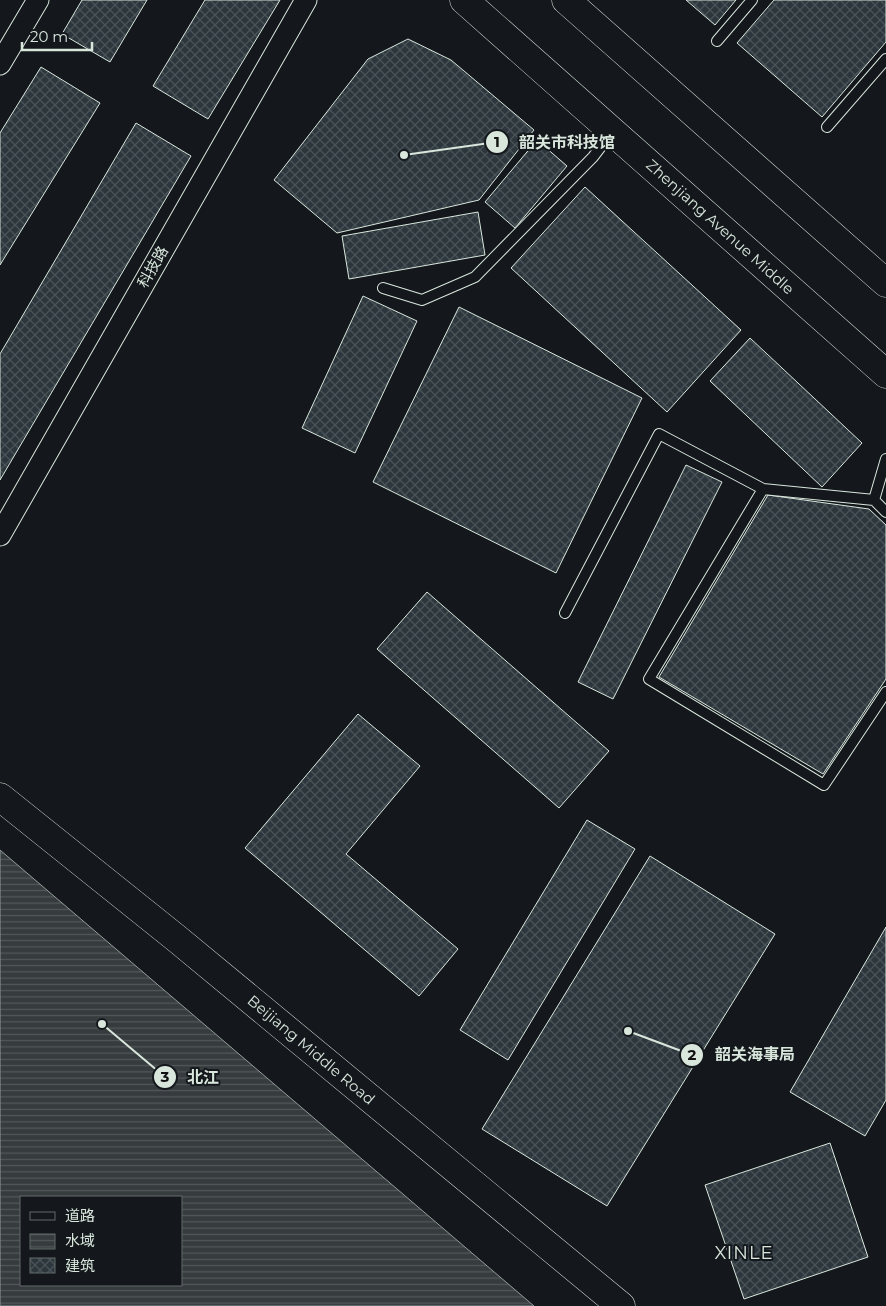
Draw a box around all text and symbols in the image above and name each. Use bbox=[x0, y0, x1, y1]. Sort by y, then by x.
scale bar bbox=[22, 20, 92, 52]
text: 20 m bbox=[30, 27, 68, 46]
callout: 韶关市科技馆 bbox=[484, 127, 625, 158]
text: 1 bbox=[494, 132, 500, 151]
text: 韶关市科技馆 bbox=[519, 133, 615, 152]
street label: Zhenjiang Avenue Middle bbox=[642, 155, 798, 298]
street label: 科技路 bbox=[133, 243, 172, 291]
street label: Beijiang Middle Road bbox=[244, 991, 379, 1109]
callout: 韶关海事局 bbox=[680, 1039, 805, 1070]
text: 2 bbox=[688, 1045, 697, 1064]
text: 韶关海事局 bbox=[715, 1045, 795, 1064]
callout: 北江 bbox=[152, 1062, 229, 1093]
text: 3 bbox=[160, 1067, 170, 1086]
text: 北江 bbox=[187, 1068, 219, 1087]
legend bbox=[20, 1196, 182, 1286]
text: 道路 bbox=[65, 1206, 95, 1225]
text: 水域 bbox=[65, 1231, 95, 1250]
district label: XINLE bbox=[714, 1242, 774, 1264]
text: 建筑 bbox=[65, 1256, 95, 1275]

